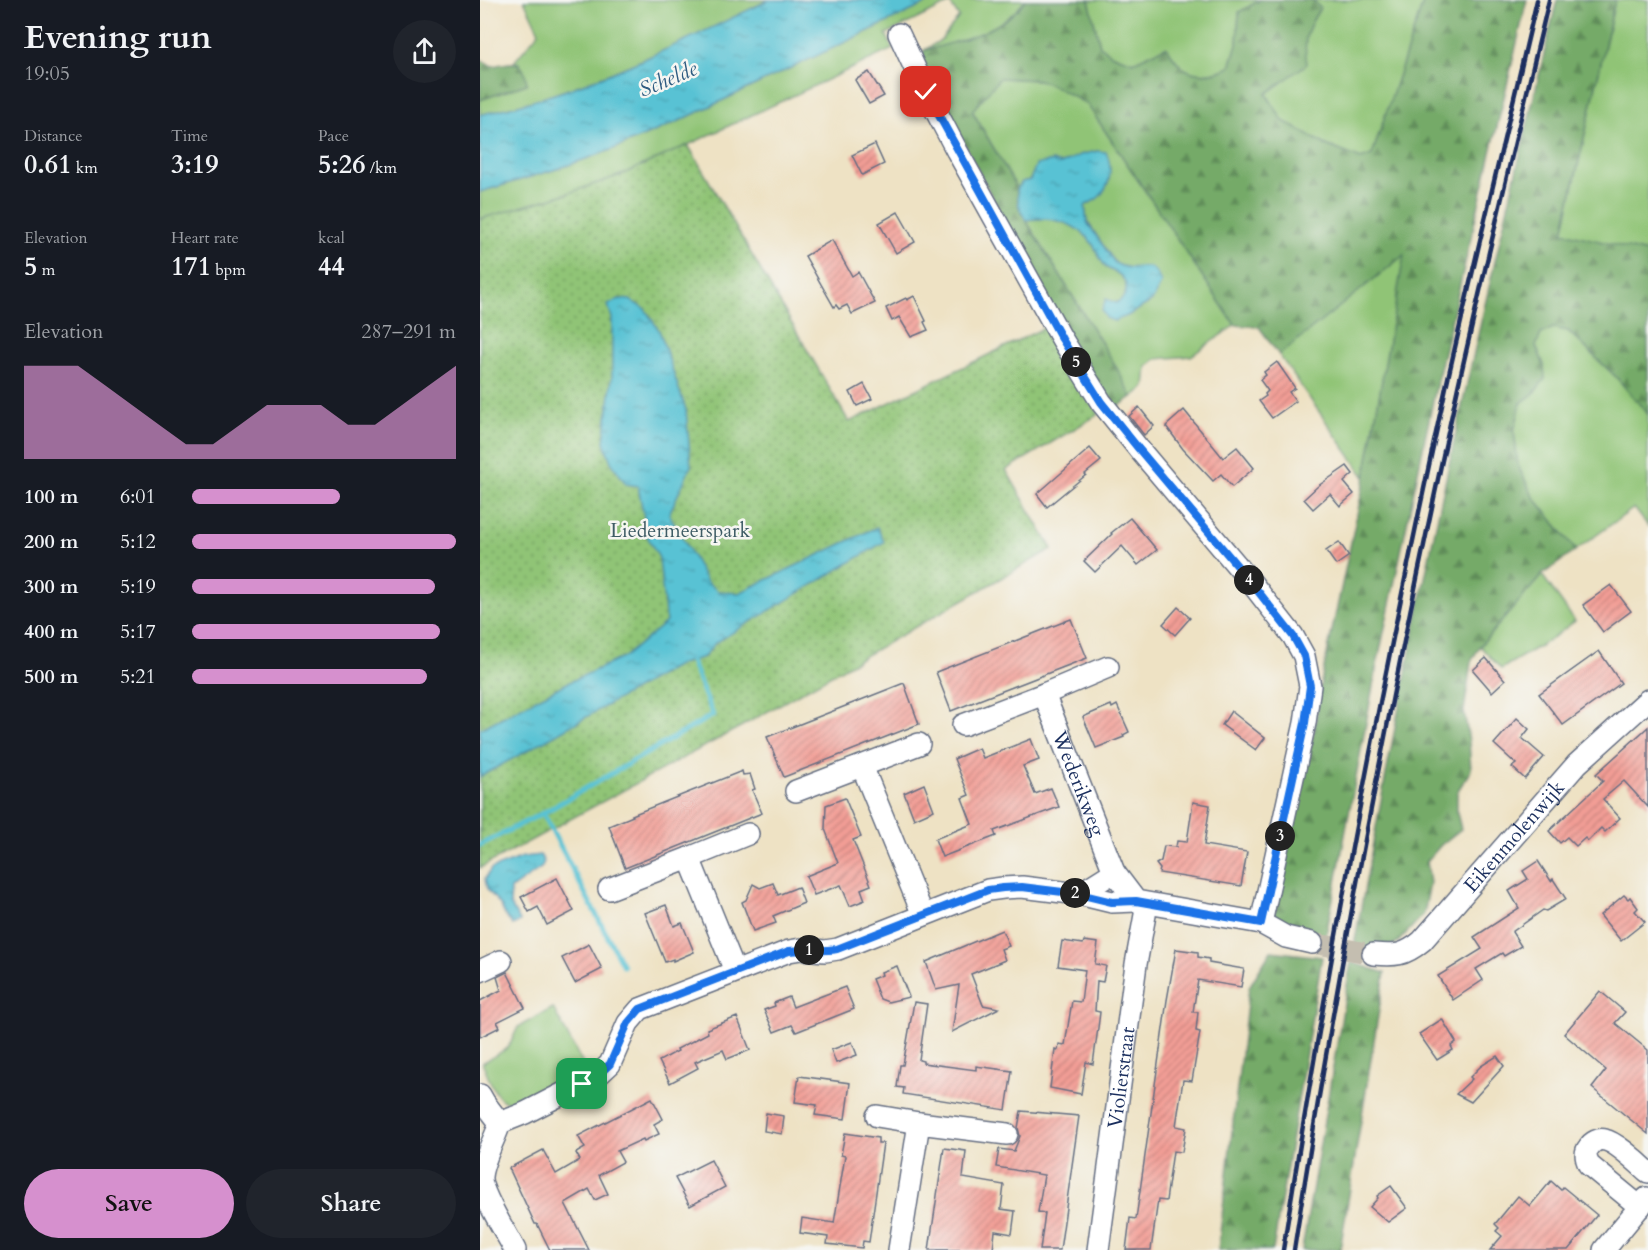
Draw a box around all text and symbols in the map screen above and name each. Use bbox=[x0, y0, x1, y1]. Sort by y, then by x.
text: Evening run bbox=[24, 15, 212, 60]
button: share bbox=[393, 20, 456, 83]
water label: Schelde bbox=[635, 54, 703, 105]
text: 19:05 bbox=[24, 60, 70, 87]
pin bbox=[900, 66, 951, 117]
icon: check bbox=[909, 75, 942, 108]
text: Distance bbox=[24, 125, 82, 147]
text: Time bbox=[171, 125, 208, 147]
text: Pace bbox=[318, 125, 349, 147]
text: 0.61 bbox=[24, 147, 72, 182]
text: 3:19 bbox=[171, 147, 219, 182]
text: 5:26 bbox=[318, 147, 366, 182]
text: km bbox=[72, 157, 98, 179]
text: /km bbox=[366, 157, 397, 179]
text: Elevation bbox=[24, 227, 88, 249]
text: Heart rate bbox=[171, 227, 239, 249]
text: kcal bbox=[318, 227, 345, 249]
text: 5 bbox=[24, 249, 37, 284]
text: 171 bbox=[171, 249, 211, 284]
text: 44 bbox=[318, 249, 345, 284]
text: m bbox=[37, 259, 55, 281]
text: bpm bbox=[211, 259, 246, 281]
text: Elevation bbox=[24, 318, 103, 345]
text: 287–291 m bbox=[361, 318, 456, 345]
pin: 5 bbox=[1061, 347, 1091, 377]
text: 5 bbox=[1072, 351, 1080, 373]
text: 100 m bbox=[24, 483, 79, 510]
text: 6:01 bbox=[120, 483, 156, 510]
park label: Liedermeerspark bbox=[610, 517, 750, 544]
text: 200 m bbox=[24, 528, 79, 555]
text: 5:12 bbox=[120, 528, 156, 555]
pin: 4 bbox=[1234, 565, 1264, 595]
text: 4 bbox=[1245, 569, 1253, 591]
text: 300 m bbox=[24, 573, 79, 600]
text: 5:19 bbox=[120, 573, 156, 600]
text: 400 m bbox=[24, 618, 79, 645]
text: 5:17 bbox=[120, 618, 156, 645]
text: 500 m bbox=[24, 663, 79, 690]
text: 5:21 bbox=[120, 663, 156, 690]
street label: Wederikweg bbox=[1045, 726, 1112, 841]
street label: Eikenmolenwijk bbox=[1458, 775, 1571, 898]
pin: 3 bbox=[1265, 821, 1295, 851]
text: 3 bbox=[1276, 825, 1284, 847]
pin: 2 bbox=[1060, 878, 1090, 908]
text: 2 bbox=[1071, 882, 1079, 904]
pin: 1 bbox=[794, 935, 824, 965]
text: 1 bbox=[805, 939, 813, 961]
street label: Violierstraat bbox=[1101, 1024, 1142, 1130]
pin bbox=[556, 1058, 607, 1109]
icon: arrive bbox=[565, 1067, 598, 1100]
button: Save bbox=[24, 1169, 234, 1238]
button: Share bbox=[246, 1169, 456, 1238]

